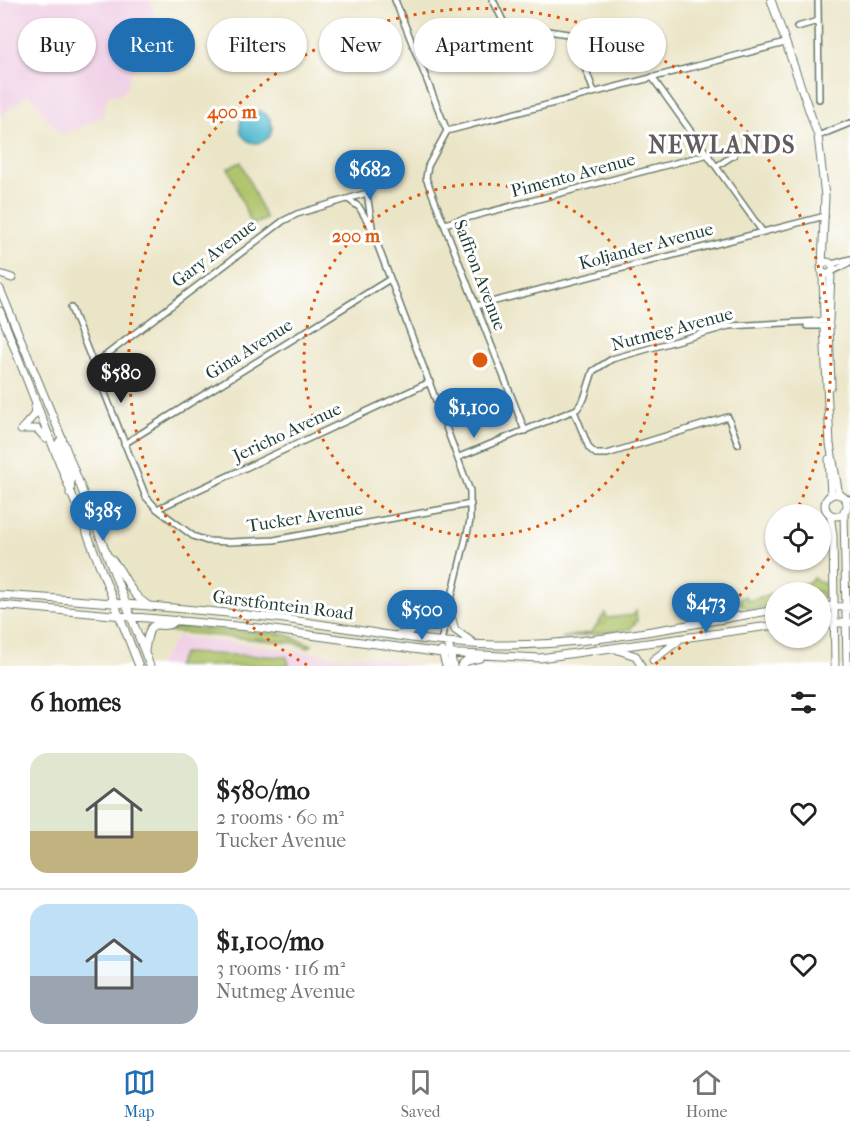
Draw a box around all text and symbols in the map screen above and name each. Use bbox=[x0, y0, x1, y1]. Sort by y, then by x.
chip: Buy bbox=[18, 18, 96, 72]
chip: Rent bbox=[108, 18, 195, 72]
chip: Filters bbox=[207, 18, 307, 72]
chip: New bbox=[319, 18, 402, 72]
chip: Apartment bbox=[414, 18, 555, 72]
chip: House bbox=[567, 18, 666, 72]
text: 400 m bbox=[206, 102, 258, 123]
district label: NEWLANDS bbox=[648, 131, 796, 159]
street label: Pimento Avenue bbox=[509, 149, 638, 202]
pin: $682 bbox=[334, 150, 406, 201]
text: $682 bbox=[349, 158, 391, 181]
street label: Gary Avenue bbox=[168, 215, 261, 292]
street label: Saffron Avenue bbox=[449, 217, 510, 334]
street label: Koljander Avenue bbox=[577, 218, 716, 275]
text: 200 m bbox=[332, 226, 381, 247]
street label: Nutmeg Avenue bbox=[609, 303, 735, 356]
street label: Gina Avenue bbox=[202, 314, 297, 385]
centre of rings bbox=[470, 350, 490, 370]
pin: $580 bbox=[85, 353, 157, 404]
text: $580 bbox=[101, 361, 141, 384]
pin: $1,100 bbox=[425, 388, 523, 439]
text: $1,100 bbox=[448, 396, 500, 419]
street label: Jericho Avenue bbox=[228, 398, 345, 468]
pin: $385 bbox=[67, 491, 139, 542]
street label: Tucker Avenue bbox=[246, 498, 365, 537]
text: $385 bbox=[84, 499, 122, 522]
map controls bbox=[765, 504, 831, 648]
button: locate bbox=[765, 504, 831, 570]
button: layers bbox=[765, 582, 831, 648]
pin: $473 bbox=[670, 583, 742, 634]
street label: Garstfontein Road bbox=[211, 586, 355, 625]
pin: $500 bbox=[386, 590, 458, 641]
text: $473 bbox=[686, 591, 726, 614]
text: $500 bbox=[401, 598, 443, 621]
icon: filters bbox=[787, 686, 820, 719]
text: 6 homes bbox=[30, 687, 121, 718]
text: $580/mo bbox=[216, 775, 310, 806]
icon: home bbox=[78, 777, 150, 849]
icon: heart bbox=[787, 797, 820, 830]
text: 2 rooms · 60 m² bbox=[216, 806, 344, 829]
text: Tucker Avenue bbox=[216, 829, 346, 852]
text: $1,100/mo bbox=[216, 926, 324, 957]
icon: home bbox=[78, 928, 150, 1000]
icon: heart bbox=[787, 948, 820, 981]
text: 3 rooms · 116 m² bbox=[216, 957, 345, 980]
text: Nutmeg Avenue bbox=[216, 980, 355, 1003]
tab: Map bbox=[123, 1066, 156, 1121]
tab: Saved bbox=[401, 1066, 441, 1121]
tab: Home bbox=[686, 1066, 727, 1121]

